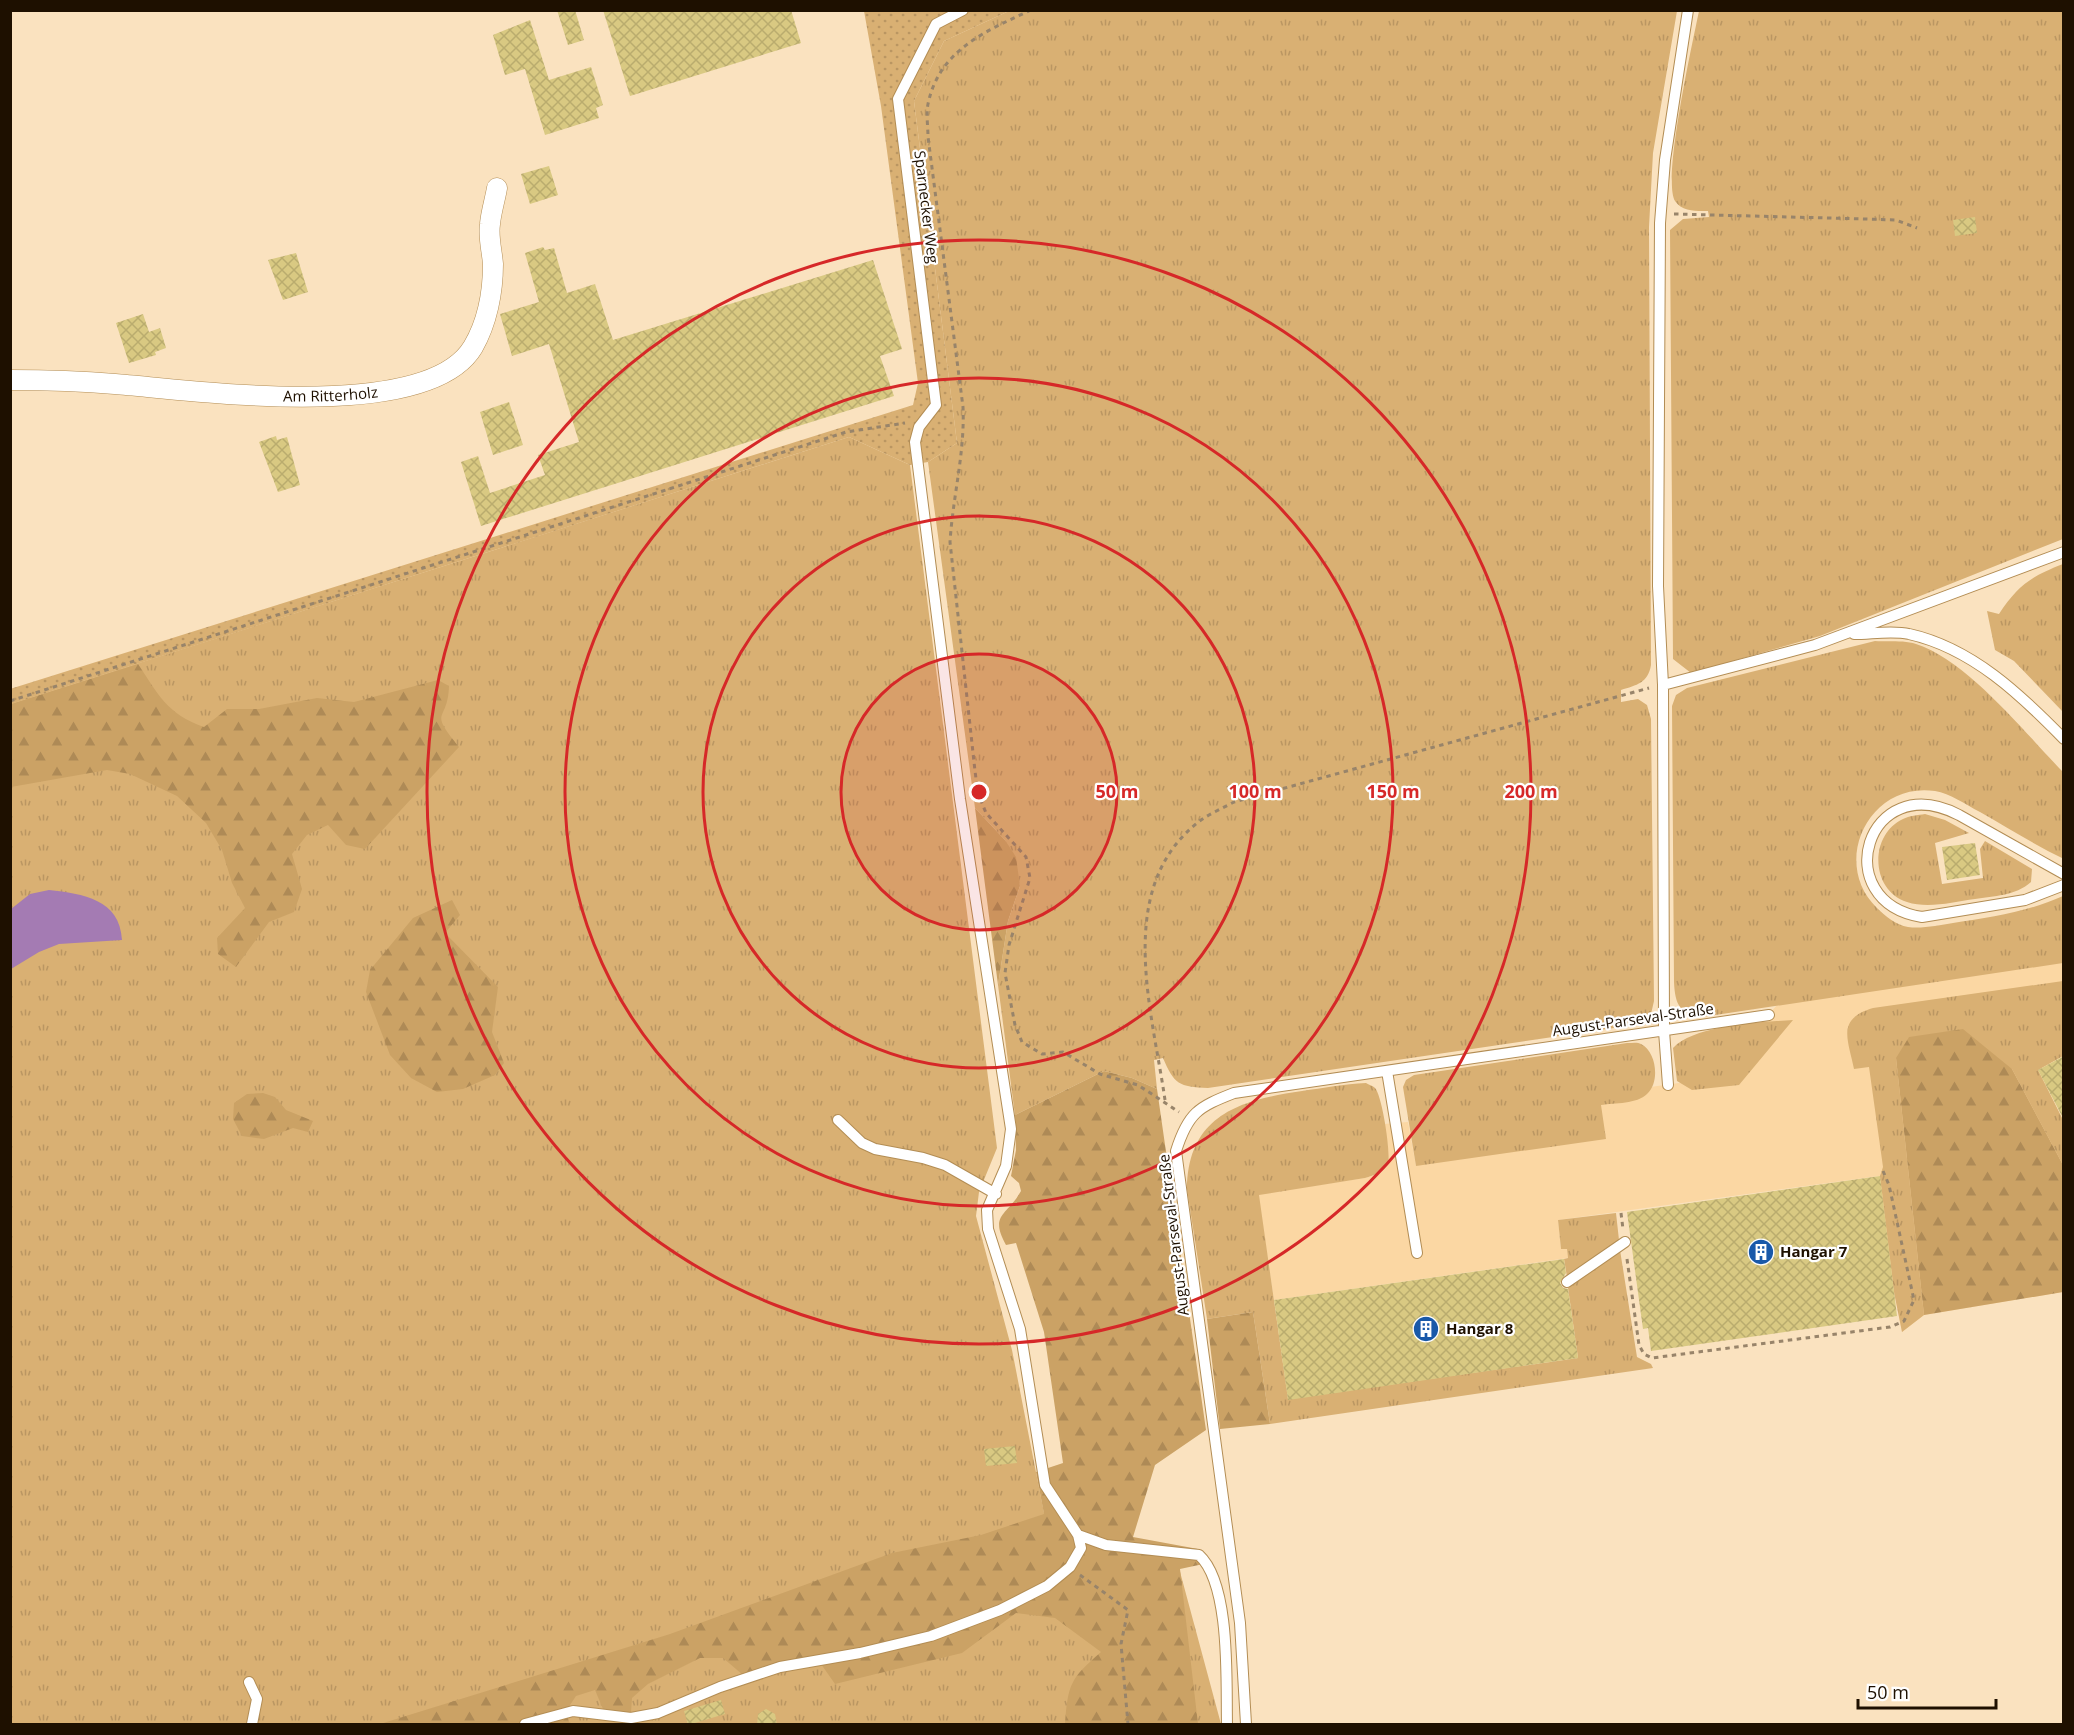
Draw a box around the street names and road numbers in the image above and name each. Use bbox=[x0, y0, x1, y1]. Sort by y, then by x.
street label: Sparnecker Weg bbox=[910, 149, 944, 264]
street label: Am Ritterholz bbox=[283, 381, 379, 406]
street label: August-Parseval-Straße bbox=[1551, 998, 1715, 1040]
street label: August-Parseval-Straße bbox=[1153, 1153, 1193, 1317]

